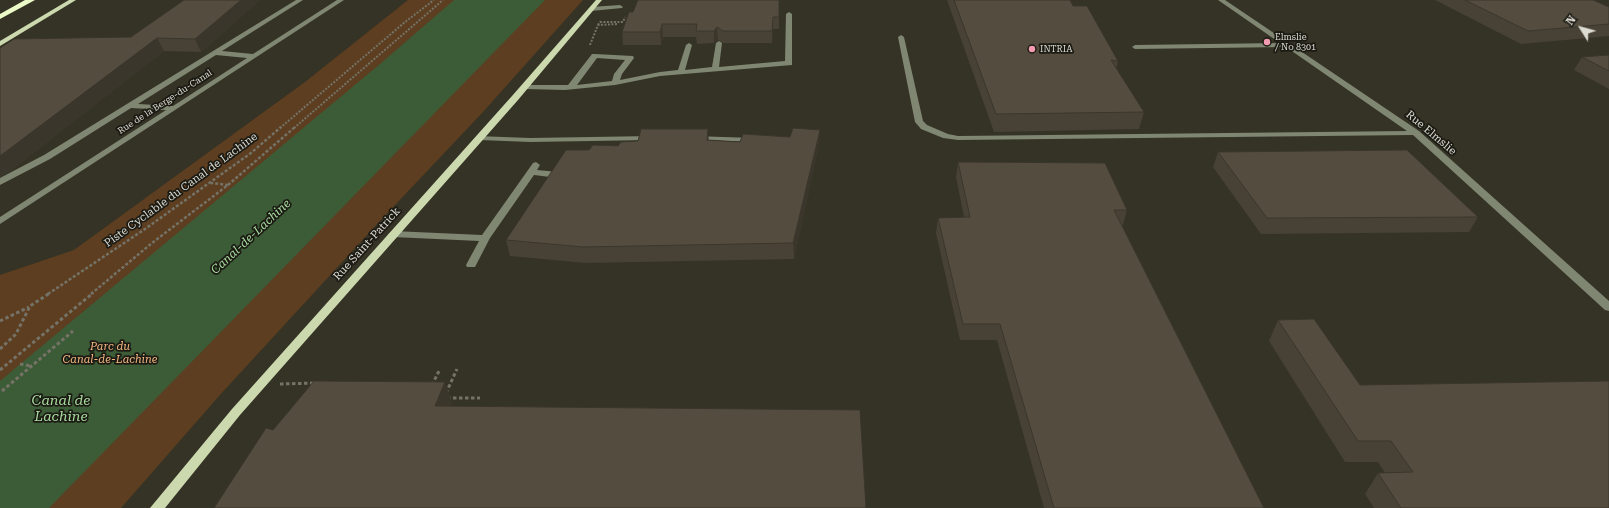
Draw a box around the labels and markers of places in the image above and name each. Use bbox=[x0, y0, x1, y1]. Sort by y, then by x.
place label: Elmslie / No 8301 bbox=[1275, 32, 1316, 53]
marker: Elmslie / No 8301 bbox=[1262, 37, 1272, 47]
marker: INTRIA bbox=[1027, 44, 1037, 54]
place label: INTRIA bbox=[1040, 44, 1073, 54]

